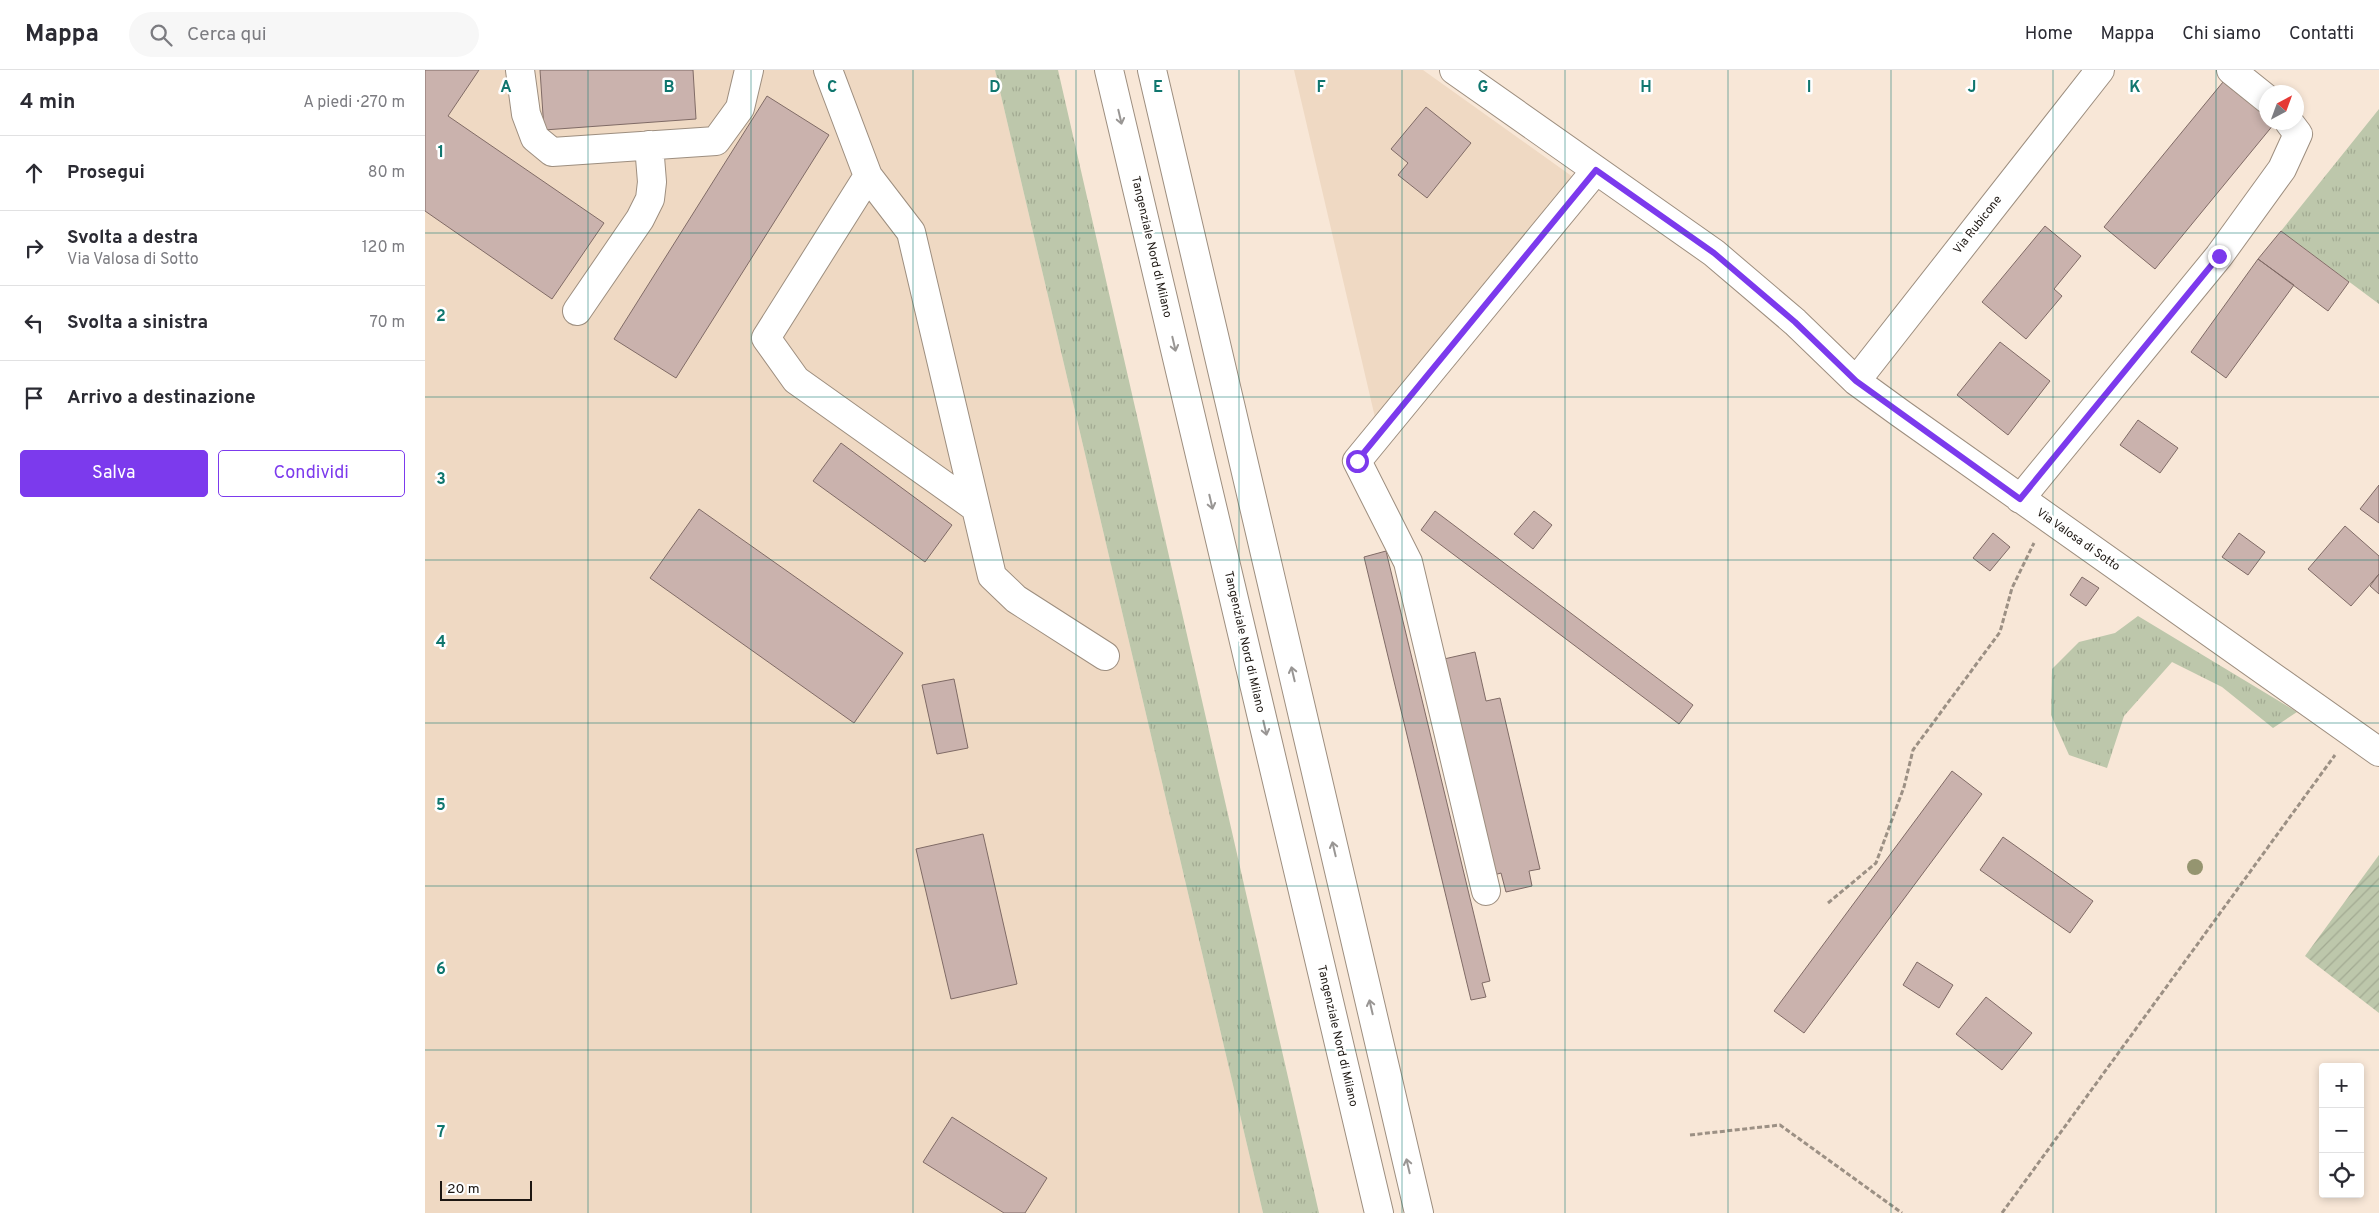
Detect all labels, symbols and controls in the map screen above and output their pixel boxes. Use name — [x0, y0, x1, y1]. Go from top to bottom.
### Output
search box — [129, 12, 479, 57]
text: Mappa — [25, 20, 99, 50]
icon: search — [147, 21, 175, 49]
text: Cerca qui — [187, 23, 267, 47]
text: Home — [2025, 23, 2073, 46]
text: Mappa — [2101, 23, 2154, 46]
text: Chi siamo — [2182, 23, 2261, 46]
text: Contatti — [2289, 23, 2354, 46]
text: A — [500, 78, 512, 98]
text: B — [663, 78, 675, 98]
text: C — [827, 78, 837, 98]
text: D — [989, 78, 1001, 98]
text: E — [1153, 78, 1163, 98]
text: F — [1316, 78, 1326, 98]
text: G — [1478, 78, 1488, 98]
text: H — [1640, 78, 1652, 98]
text: I — [1807, 78, 1811, 98]
text: J — [1968, 78, 1976, 98]
text: K — [2129, 78, 2141, 98]
north arrow — [2259, 85, 2304, 130]
text: 4 min — [20, 89, 76, 116]
text: A piedi · 270 m — [303, 93, 405, 113]
one-way arrow — [1116, 109, 1125, 125]
text: 1 — [438, 143, 444, 163]
icon: ahead — [20, 159, 48, 187]
text: Prosegui — [67, 161, 145, 185]
text: 80 m — [368, 163, 405, 183]
street label: Tangenziale Nord di Milano — [1127, 174, 1175, 320]
street label: Via Rubicone — [1950, 192, 2006, 258]
text: Svolta a destra — [67, 226, 198, 250]
icon: right — [20, 234, 48, 262]
text: 120 m — [362, 238, 405, 258]
route end — [2208, 245, 2231, 268]
text: Via Valosa di Sotto — [67, 250, 199, 270]
text: 2 — [436, 307, 446, 327]
icon: left — [20, 309, 48, 337]
text: Svolta a sinistra — [67, 311, 208, 335]
text: 70 m — [370, 313, 405, 333]
one-way arrow — [1170, 335, 1179, 351]
icon: arrive — [20, 384, 48, 412]
text: Arrivo a destinazione — [67, 386, 256, 410]
button: Salva — [20, 450, 208, 497]
button: Condividi — [218, 450, 405, 497]
route start — [1346, 450, 1369, 473]
text: 3 — [436, 470, 446, 490]
one-way arrow — [1207, 493, 1216, 509]
street label: Via Valosa di Sotto — [2033, 505, 2123, 575]
street label: Tangenziale Nord di Milano — [1220, 569, 1268, 715]
text: 4 — [436, 633, 446, 653]
one-way arrow — [1288, 666, 1297, 682]
one-way arrow — [1261, 720, 1270, 736]
text: 5 — [436, 796, 446, 816]
one-way arrow — [1329, 842, 1338, 858]
text: 6 — [436, 960, 446, 980]
street label: Tangenziale Nord di Milano — [1313, 963, 1361, 1109]
one-way arrow — [1366, 1000, 1375, 1016]
map controls — [2319, 1063, 2364, 1198]
button: + — [2319, 1063, 2364, 1108]
button: − — [2319, 1108, 2364, 1153]
text: 7 — [437, 1123, 445, 1143]
button: locate — [2319, 1153, 2364, 1198]
one-way arrow — [1403, 1158, 1412, 1174]
scale bar — [440, 1178, 533, 1201]
text: 20 m — [447, 1181, 480, 1198]

